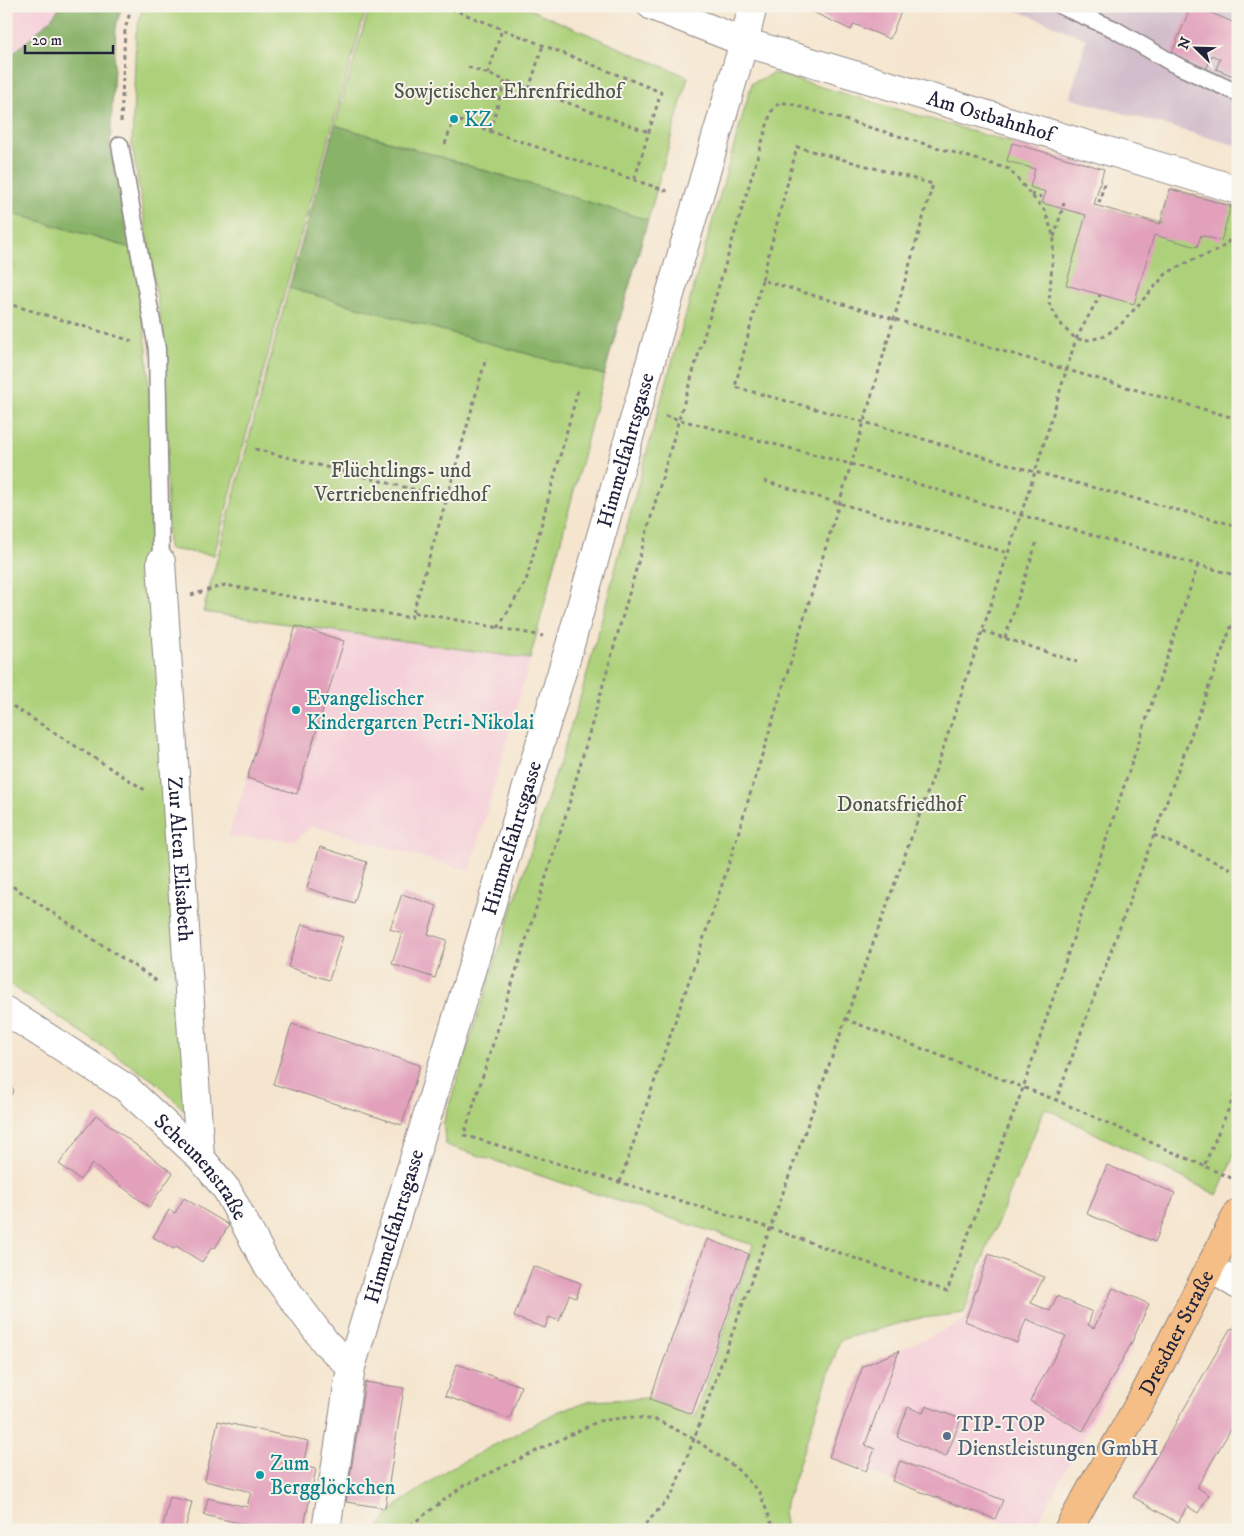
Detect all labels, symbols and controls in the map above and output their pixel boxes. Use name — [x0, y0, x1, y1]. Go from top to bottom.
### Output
scale bar — [25, 22, 112, 54]
north arrow — [1172, 22, 1222, 72]
text: 20 m — [32, 31, 62, 50]
text: N — [1174, 34, 1196, 52]
park label: Sowjetischer Ehrenfriedhof — [394, 79, 626, 105]
street label: Am Ostbahnhof — [924, 86, 1060, 149]
place label: KZ — [464, 107, 492, 133]
marker: KZ — [448, 113, 460, 125]
street label: Himmelfahrtsgasse — [592, 370, 661, 531]
park label: Flüchtlings- und Vertriebenenfriedhof — [313, 458, 491, 508]
place label: Evangelischer Kindergarten Petri-Nikolai — [306, 686, 534, 736]
marker: Evangelischer Kindergarten Petri-Nikolai — [290, 704, 302, 716]
street label: Himmelfahrtsgasse — [477, 758, 548, 918]
street label: Zur Alten Elisabeth — [161, 776, 198, 943]
park label: Donatsfriedhof — [837, 792, 966, 818]
street label: Scheunenstraße — [148, 1109, 253, 1225]
street label: Himmelfahrtsgasse — [359, 1146, 430, 1307]
street label: Dresdner Straße — [1134, 1266, 1220, 1400]
place label: TIP-TOP Dienstleistungen GmbH — [957, 1412, 1159, 1462]
marker: TIP-TOP Dienstleistungen GmbH — [941, 1430, 953, 1442]
place label: Zum Bergglöckchen — [270, 1451, 396, 1501]
marker: Zum Bergglöckchen — [254, 1469, 266, 1481]

